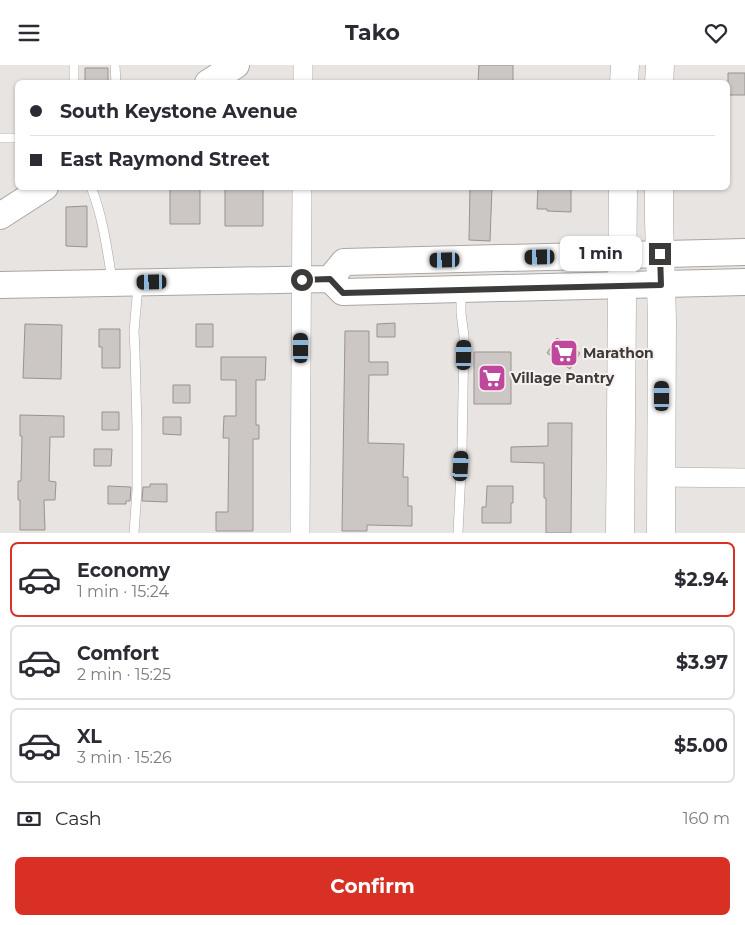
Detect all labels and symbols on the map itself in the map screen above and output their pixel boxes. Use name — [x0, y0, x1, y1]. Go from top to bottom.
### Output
callout: 1 min — [560, 237, 642, 271]
route end — [649, 243, 671, 265]
car — [524, 249, 555, 265]
car — [429, 252, 460, 268]
route start — [291, 269, 313, 291]
car — [136, 274, 167, 290]
car — [293, 333, 308, 363]
supermarket icon: Marathon — [549, 338, 579, 368]
car — [456, 340, 471, 370]
place label: Marathon — [583, 344, 654, 362]
supermarket icon: Village Pantry — [477, 363, 507, 393]
place label: Village Pantry — [510, 369, 615, 387]
car — [654, 381, 669, 411]
car — [452, 451, 469, 481]

